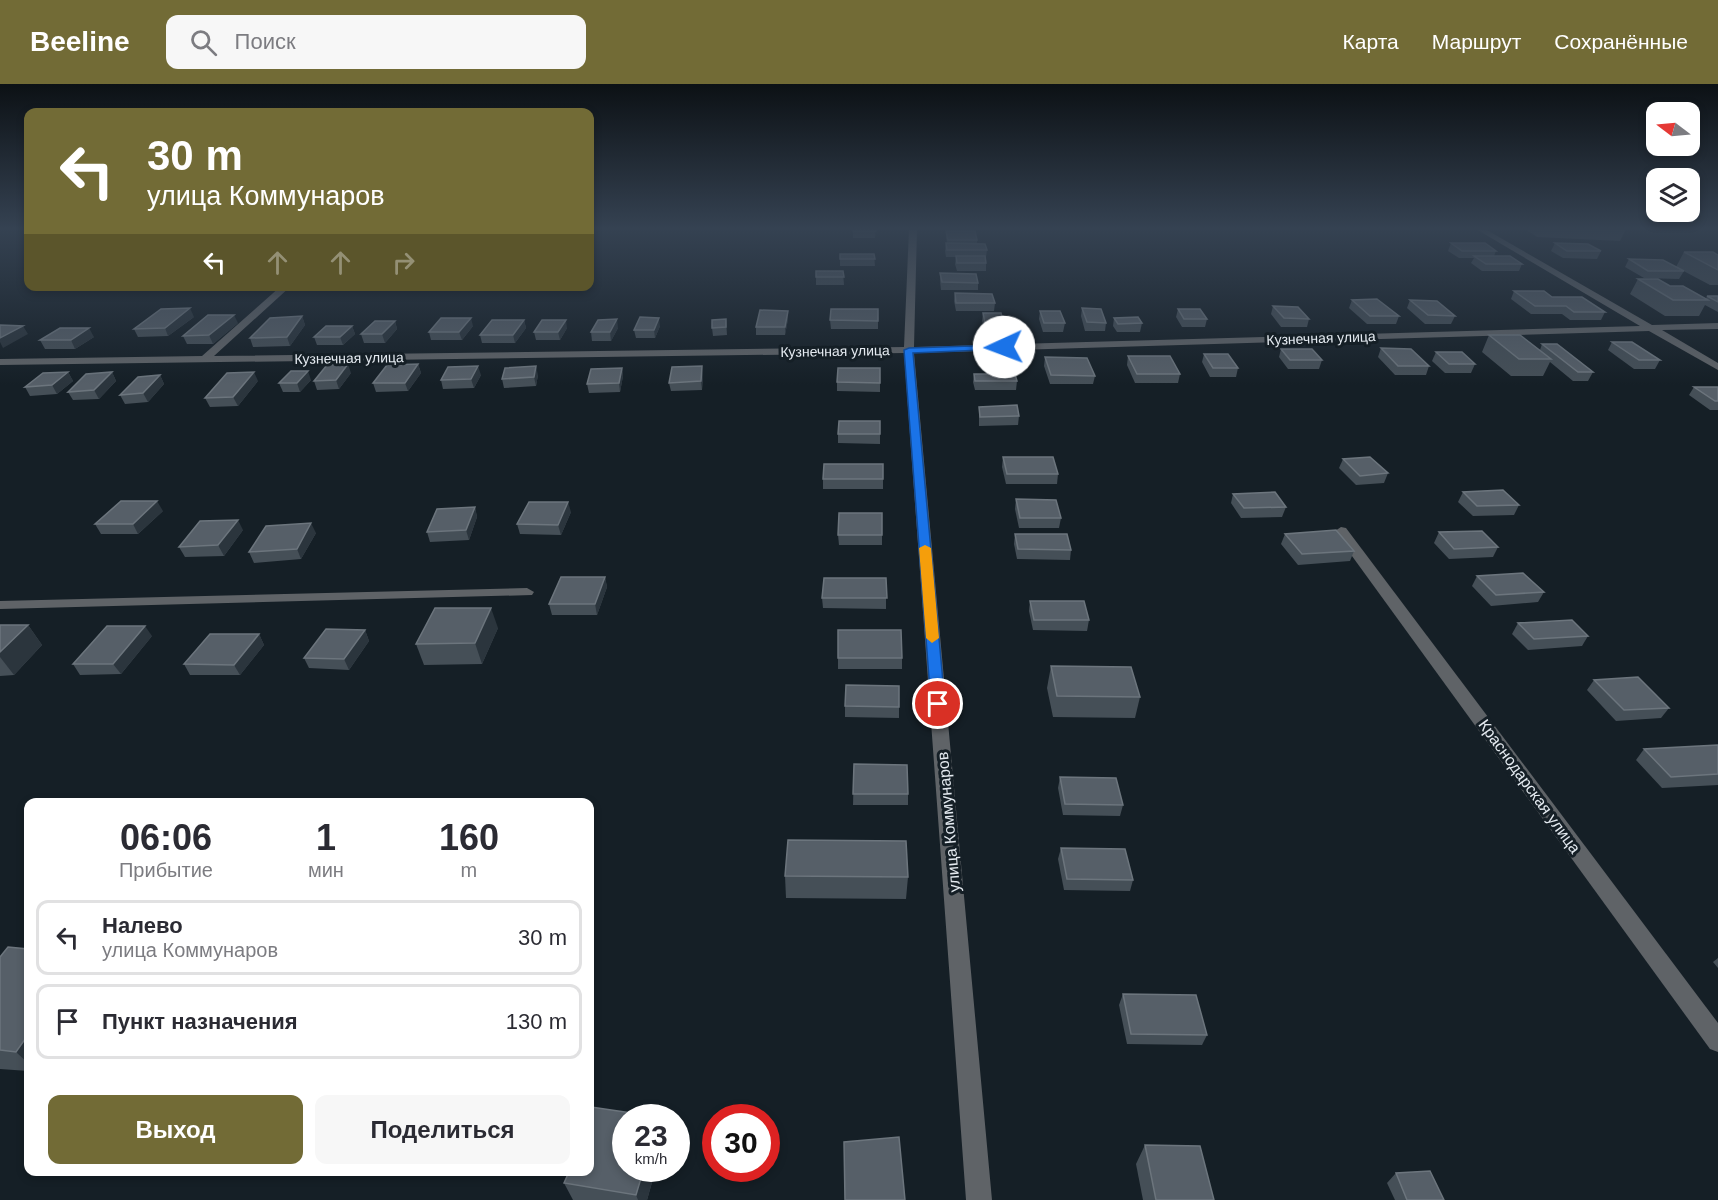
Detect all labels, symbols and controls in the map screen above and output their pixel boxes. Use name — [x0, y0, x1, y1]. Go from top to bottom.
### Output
search box — [166, 15, 586, 69]
text: Beeline — [30, 26, 130, 57]
icon: search — [187, 26, 220, 59]
text: Поиск — [235, 29, 296, 54]
text: Карта — [1343, 30, 1399, 53]
text: Маршрут — [1432, 30, 1521, 53]
text: Сохранённые — [1554, 30, 1688, 53]
north arrow — [1646, 102, 1700, 156]
map controls — [1646, 102, 1700, 222]
icon: left — [48, 132, 126, 210]
text: 30 m — [147, 132, 243, 179]
button: layers — [1646, 168, 1700, 222]
text: улица Коммунаров — [147, 181, 385, 211]
icon: left — [198, 246, 231, 279]
icon: ahead — [261, 246, 294, 279]
icon: ahead — [324, 246, 357, 279]
icon: right — [387, 246, 420, 279]
position arrow — [972, 315, 1036, 379]
street label: Кузнечная улица — [1266, 328, 1376, 348]
street label: Кузнечная улица — [780, 342, 890, 360]
street label: Кузнечная улица — [294, 349, 404, 367]
pin — [912, 678, 963, 729]
icon: arrive — [921, 687, 954, 720]
street label: Краснодарская улица — [1475, 716, 1584, 856]
street label: улица Коммунаров — [934, 751, 963, 893]
text: 06:06 — [120, 817, 212, 858]
text: 1 — [316, 817, 336, 858]
text: 160 — [439, 817, 499, 858]
text: Прибытие — [119, 859, 213, 881]
text: мин — [308, 859, 344, 881]
text: m — [461, 859, 477, 881]
text: Налево — [102, 913, 183, 938]
icon: left — [51, 921, 84, 954]
text: 30 m — [518, 925, 567, 950]
text: улица Коммунаров — [102, 939, 278, 961]
icon: arrive — [51, 1005, 84, 1038]
text: Пункт назначения — [102, 1009, 298, 1034]
text: 130 m — [506, 1009, 567, 1034]
button: Выход — [48, 1095, 303, 1164]
button: Поделиться — [315, 1095, 570, 1164]
speed limit sign: 30 — [702, 1104, 780, 1182]
text: 23 — [634, 1119, 668, 1152]
text: km/h — [635, 1150, 667, 1167]

